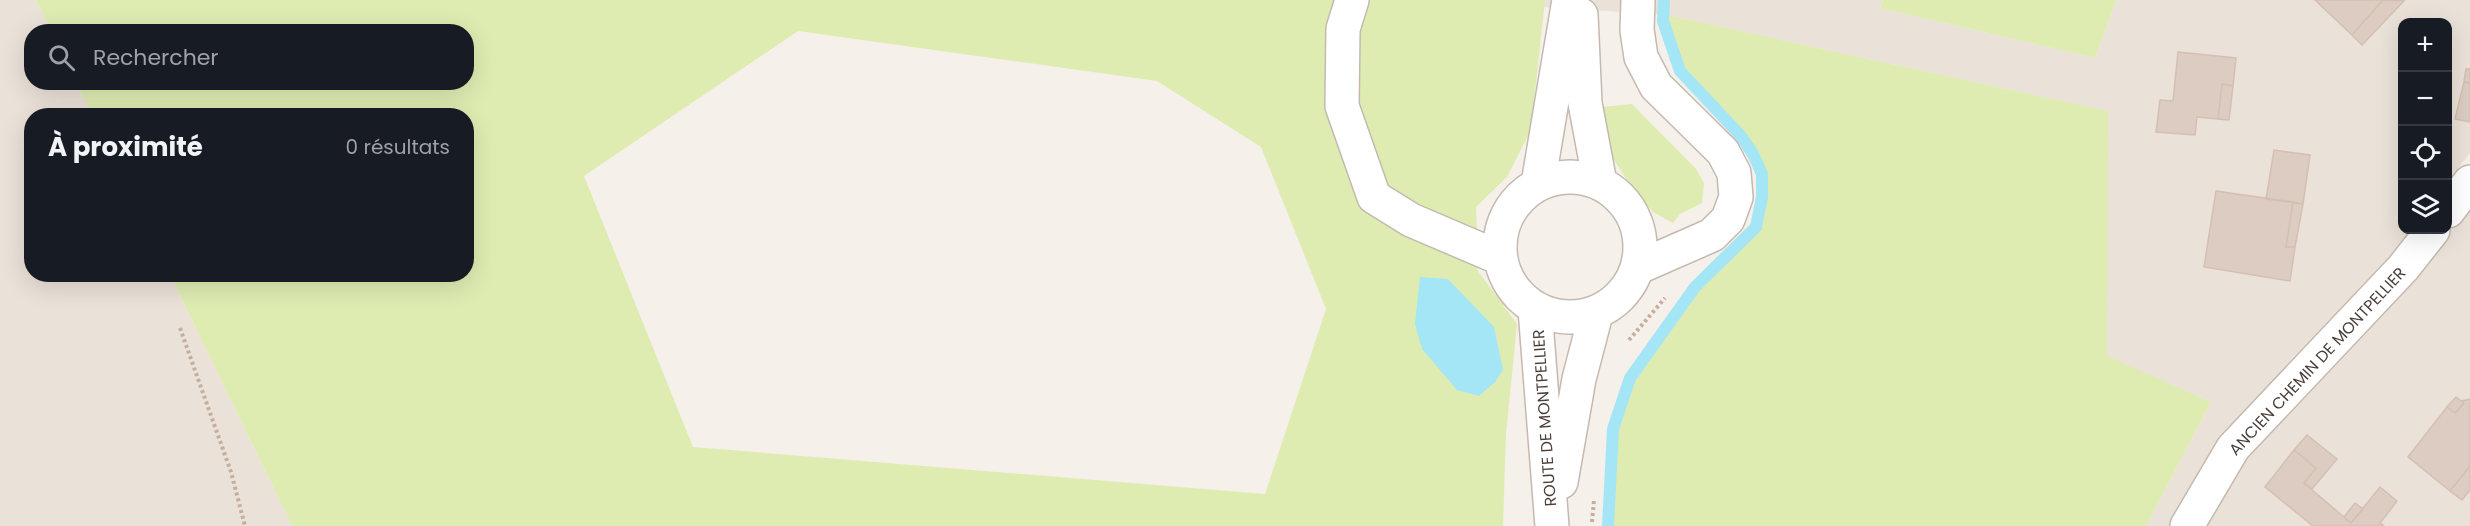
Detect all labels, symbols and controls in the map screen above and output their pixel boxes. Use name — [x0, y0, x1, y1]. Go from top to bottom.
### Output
map controls — [2398, 18, 2452, 234]
button: + — [2398, 18, 2452, 72]
search box — [24, 24, 474, 90]
icon: search — [45, 41, 78, 74]
text: Rechercher — [93, 42, 219, 73]
button: − — [2398, 72, 2452, 126]
button: locate — [2398, 126, 2452, 180]
text: À proximité — [48, 129, 203, 165]
text: 0 résultats — [346, 133, 450, 161]
button: layers — [2398, 180, 2452, 234]
street label: ANCIEN CHEMIN DE MONTPELLIER — [2224, 262, 2411, 461]
street label: ROUTE DE MONTPELLIER — [1527, 329, 1562, 507]

